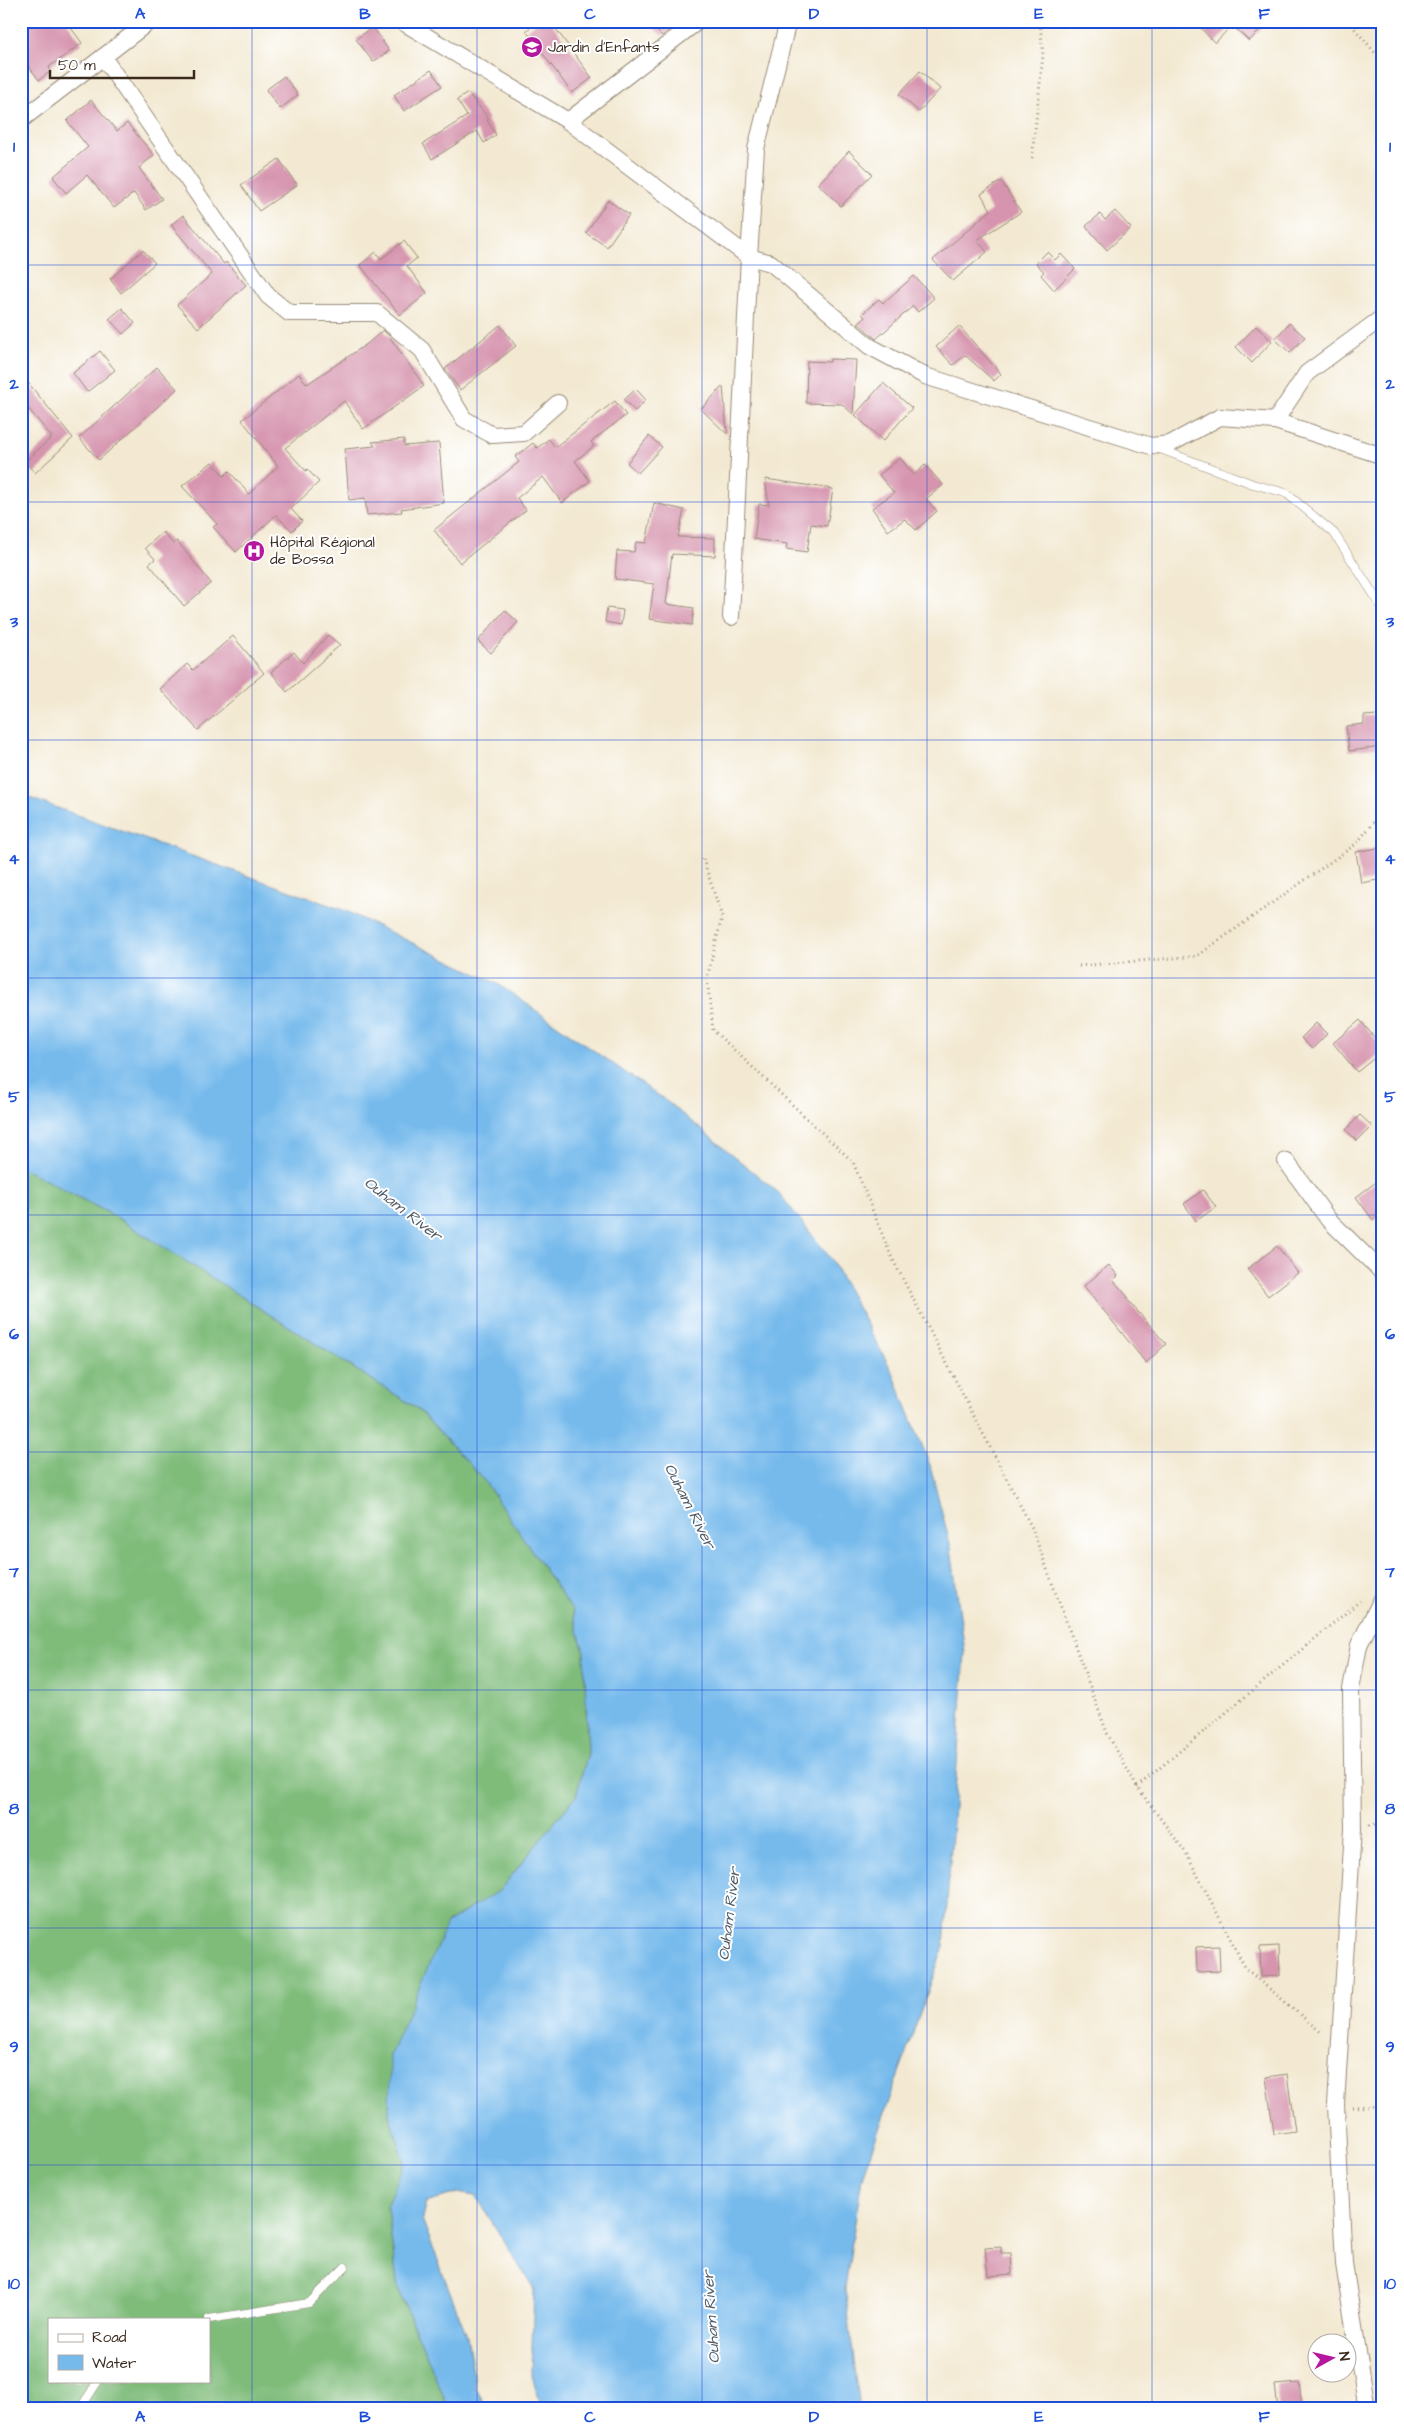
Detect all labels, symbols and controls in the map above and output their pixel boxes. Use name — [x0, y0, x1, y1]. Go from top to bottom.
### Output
text: A — [135, 3, 146, 25]
text: B — [359, 3, 371, 25]
text: C — [584, 3, 596, 25]
text: D — [809, 3, 820, 25]
text: E — [1034, 3, 1044, 25]
text: F — [1258, 3, 1270, 25]
school or university icon: Jardin d'Enfants — [520, 35, 544, 59]
place label: Jardin d'Enfants — [548, 37, 660, 58]
scale bar — [50, 48, 194, 80]
text: 50 m — [58, 55, 96, 76]
text: 1 — [13, 136, 16, 158]
text: 1 — [1389, 136, 1392, 158]
text: 2 — [8, 373, 19, 395]
text: 2 — [1384, 373, 1395, 395]
place label: Hôpital Régional de Bossa — [270, 532, 375, 570]
hospital icon: Hôpital Régional de Bossa — [242, 539, 266, 563]
text: 3 — [9, 611, 19, 633]
text: 3 — [1385, 611, 1395, 633]
text: 4 — [9, 848, 20, 870]
text: 4 — [1385, 848, 1396, 870]
text: 5 — [8, 1086, 20, 1108]
text: 5 — [1384, 1086, 1396, 1108]
water label: Ouham River — [359, 1172, 448, 1248]
text: 6 — [9, 1323, 19, 1345]
text: 6 — [1385, 1323, 1395, 1345]
water label: Ouham River — [659, 1459, 722, 1555]
text: 7 — [8, 1561, 19, 1583]
text: 7 — [1384, 1561, 1395, 1583]
text: 8 — [9, 1798, 20, 1820]
text: 8 — [1385, 1798, 1396, 1820]
water label: Ouham River — [712, 1864, 746, 1962]
text: 9 — [9, 2036, 19, 2058]
text: 9 — [1385, 2036, 1395, 2058]
water label: Ouham River — [697, 2267, 725, 2364]
text: 10 — [8, 2273, 20, 2295]
text: 10 — [1384, 2273, 1396, 2295]
legend — [48, 2318, 210, 2382]
text: Road — [92, 2327, 127, 2348]
north arrow — [1306, 2332, 1356, 2382]
text: N — [1333, 2351, 1354, 2362]
text: Water — [92, 2353, 136, 2374]
text: A — [135, 2406, 146, 2428]
text: B — [359, 2406, 371, 2428]
text: C — [584, 2406, 596, 2428]
text: D — [809, 2406, 820, 2428]
text: E — [1034, 2406, 1044, 2428]
text: F — [1258, 2406, 1270, 2428]

